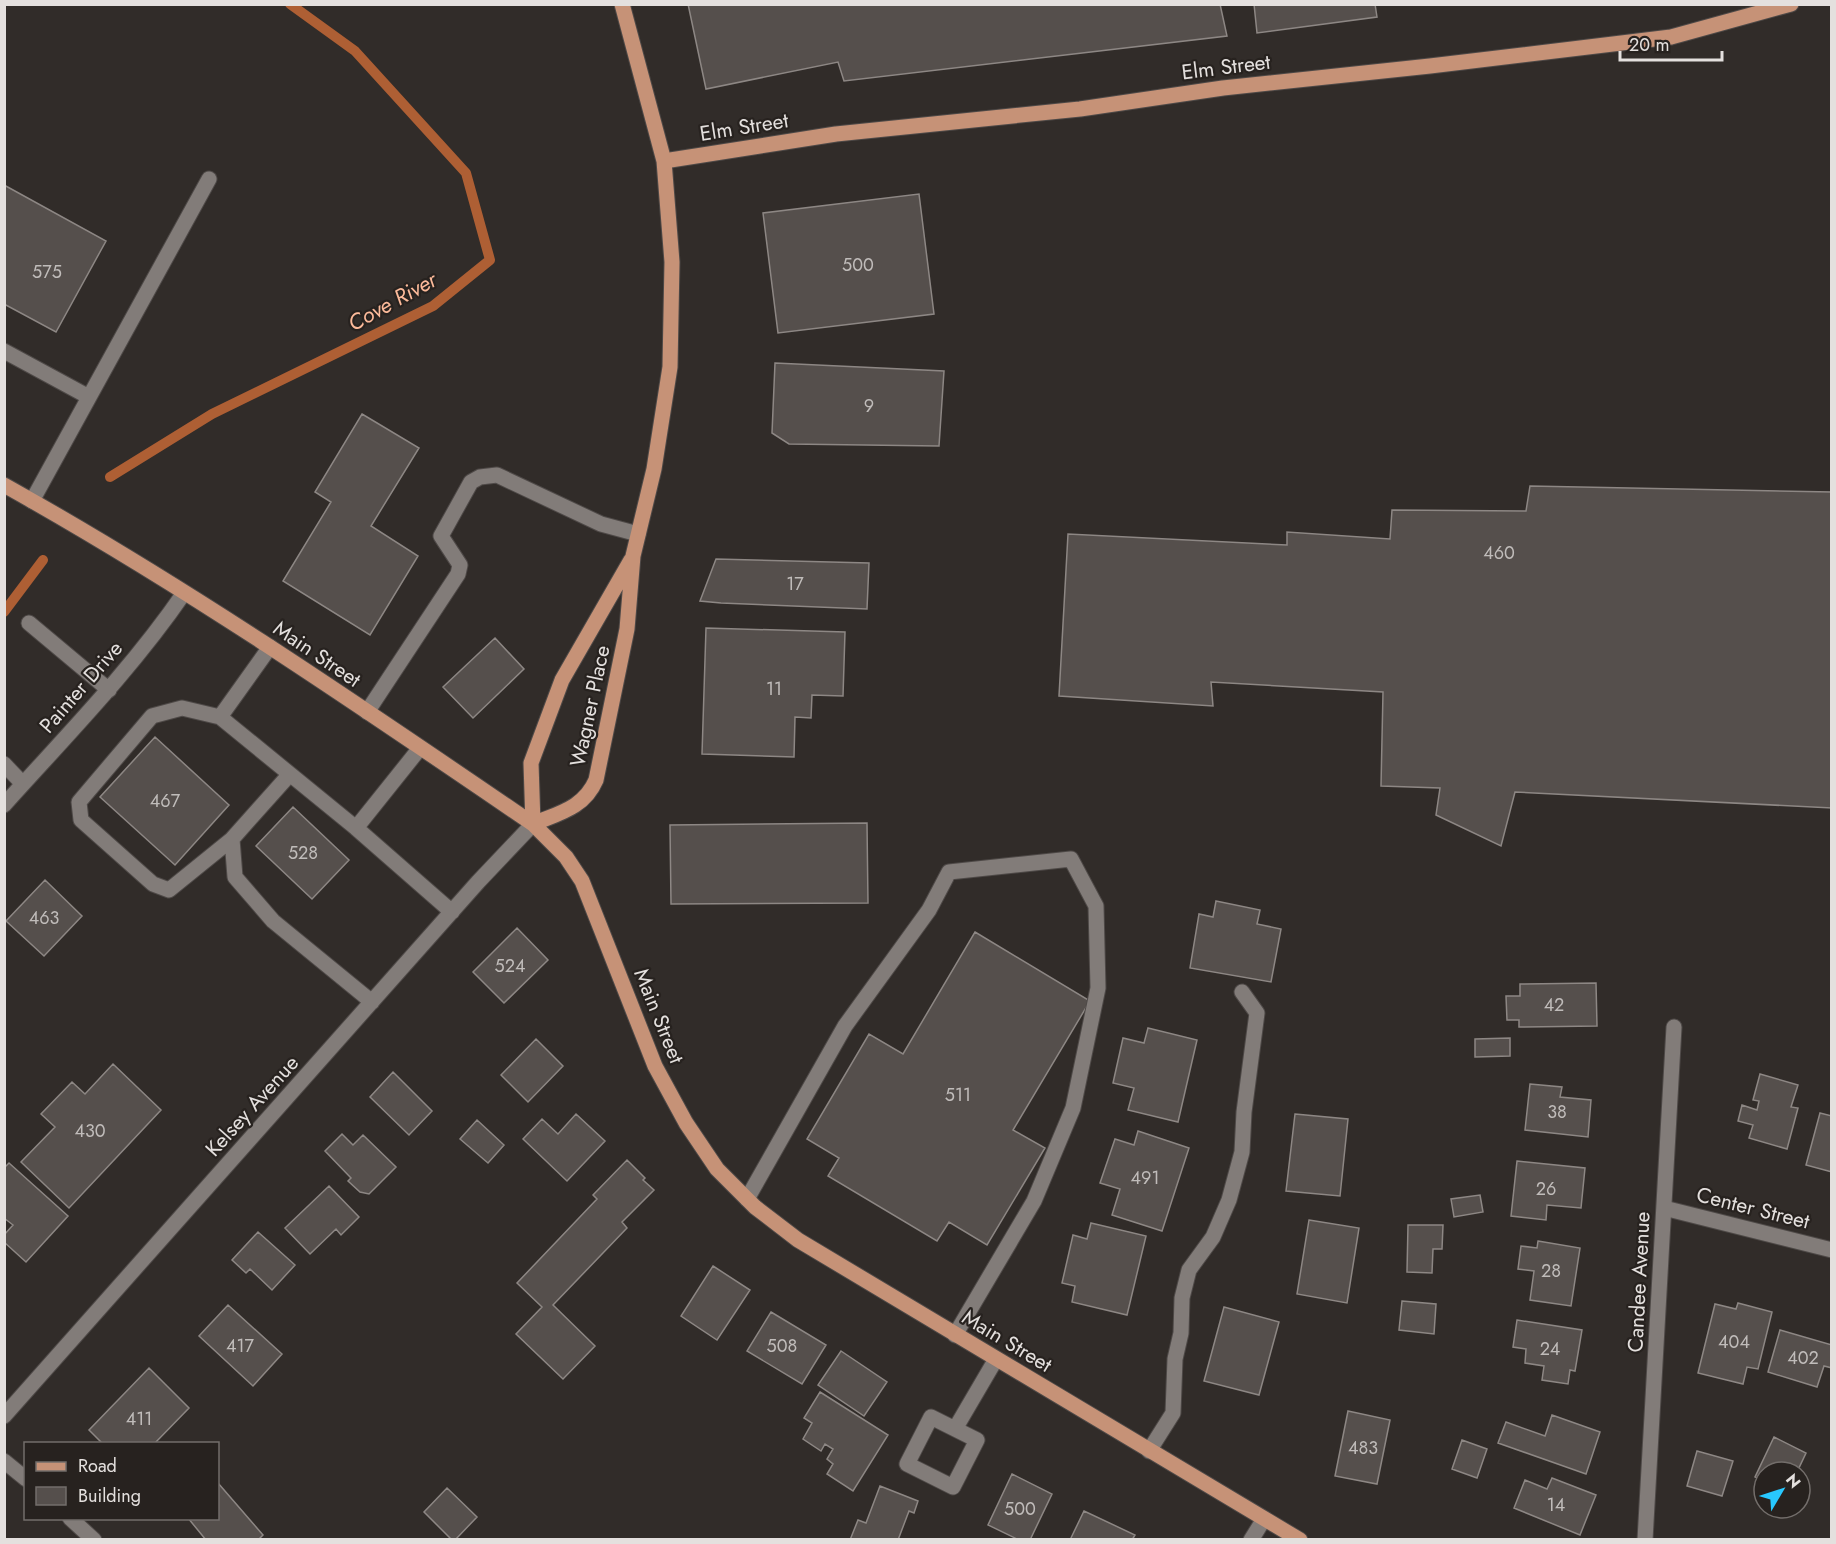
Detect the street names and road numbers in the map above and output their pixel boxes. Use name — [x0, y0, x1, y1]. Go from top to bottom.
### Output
street label: Elm Street — [1180, 47, 1272, 87]
street label: Elm Street — [698, 105, 790, 149]
street label: Main Street — [267, 614, 367, 694]
street label: Painter Drive — [32, 634, 130, 740]
street label: Wagner Place — [562, 642, 618, 769]
street label: Main Street — [626, 964, 692, 1068]
street label: Kelsey Avenue — [198, 1049, 306, 1163]
street label: Center Street — [1693, 1179, 1813, 1237]
street label: Candee Avenue — [1620, 1211, 1658, 1353]
street label: Main Street — [956, 1302, 1058, 1380]

